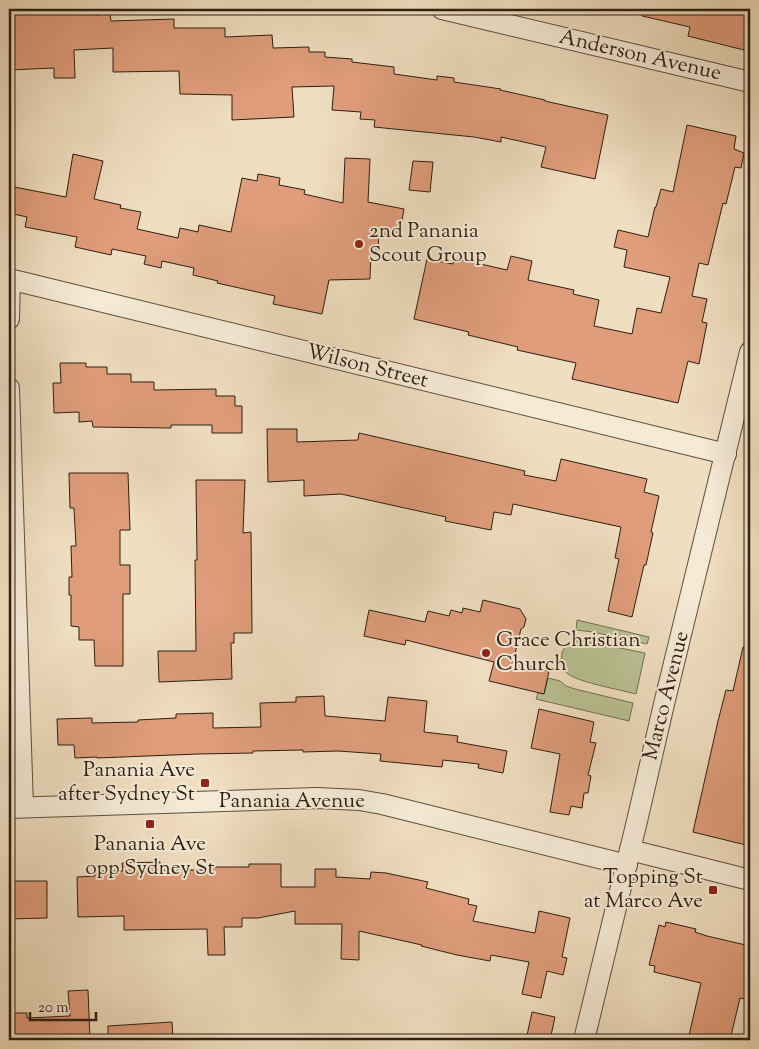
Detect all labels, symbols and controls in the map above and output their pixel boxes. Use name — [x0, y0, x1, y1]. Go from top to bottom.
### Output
street label: Anderson Avenue — [556, 23, 724, 89]
place label: 2nd Panania Scout Group — [369, 217, 487, 271]
marker: 2nd Panania Scout Group — [353, 238, 365, 250]
street label: Wilson Street — [303, 337, 431, 397]
place label: Grace Christian Church — [496, 626, 641, 680]
street label: Marco Avenue — [636, 628, 698, 764]
marker: Grace Christian Church — [480, 647, 492, 659]
place label: Panania Ave after Sydney St — [58, 756, 195, 810]
marker: Panania Ave after Sydney St — [199, 777, 211, 789]
street label: Panania Avenue — [219, 787, 365, 817]
marker: Panania Ave opp Sydney St — [144, 818, 156, 830]
place label: Panania Ave opp Sydney St — [85, 830, 215, 884]
place label: Topping St at Marco Ave — [584, 863, 703, 917]
marker: Topping St at Marco Ave — [707, 884, 719, 896]
scale bar — [30, 989, 96, 1021]
text: 20 m — [38, 998, 69, 1019]

